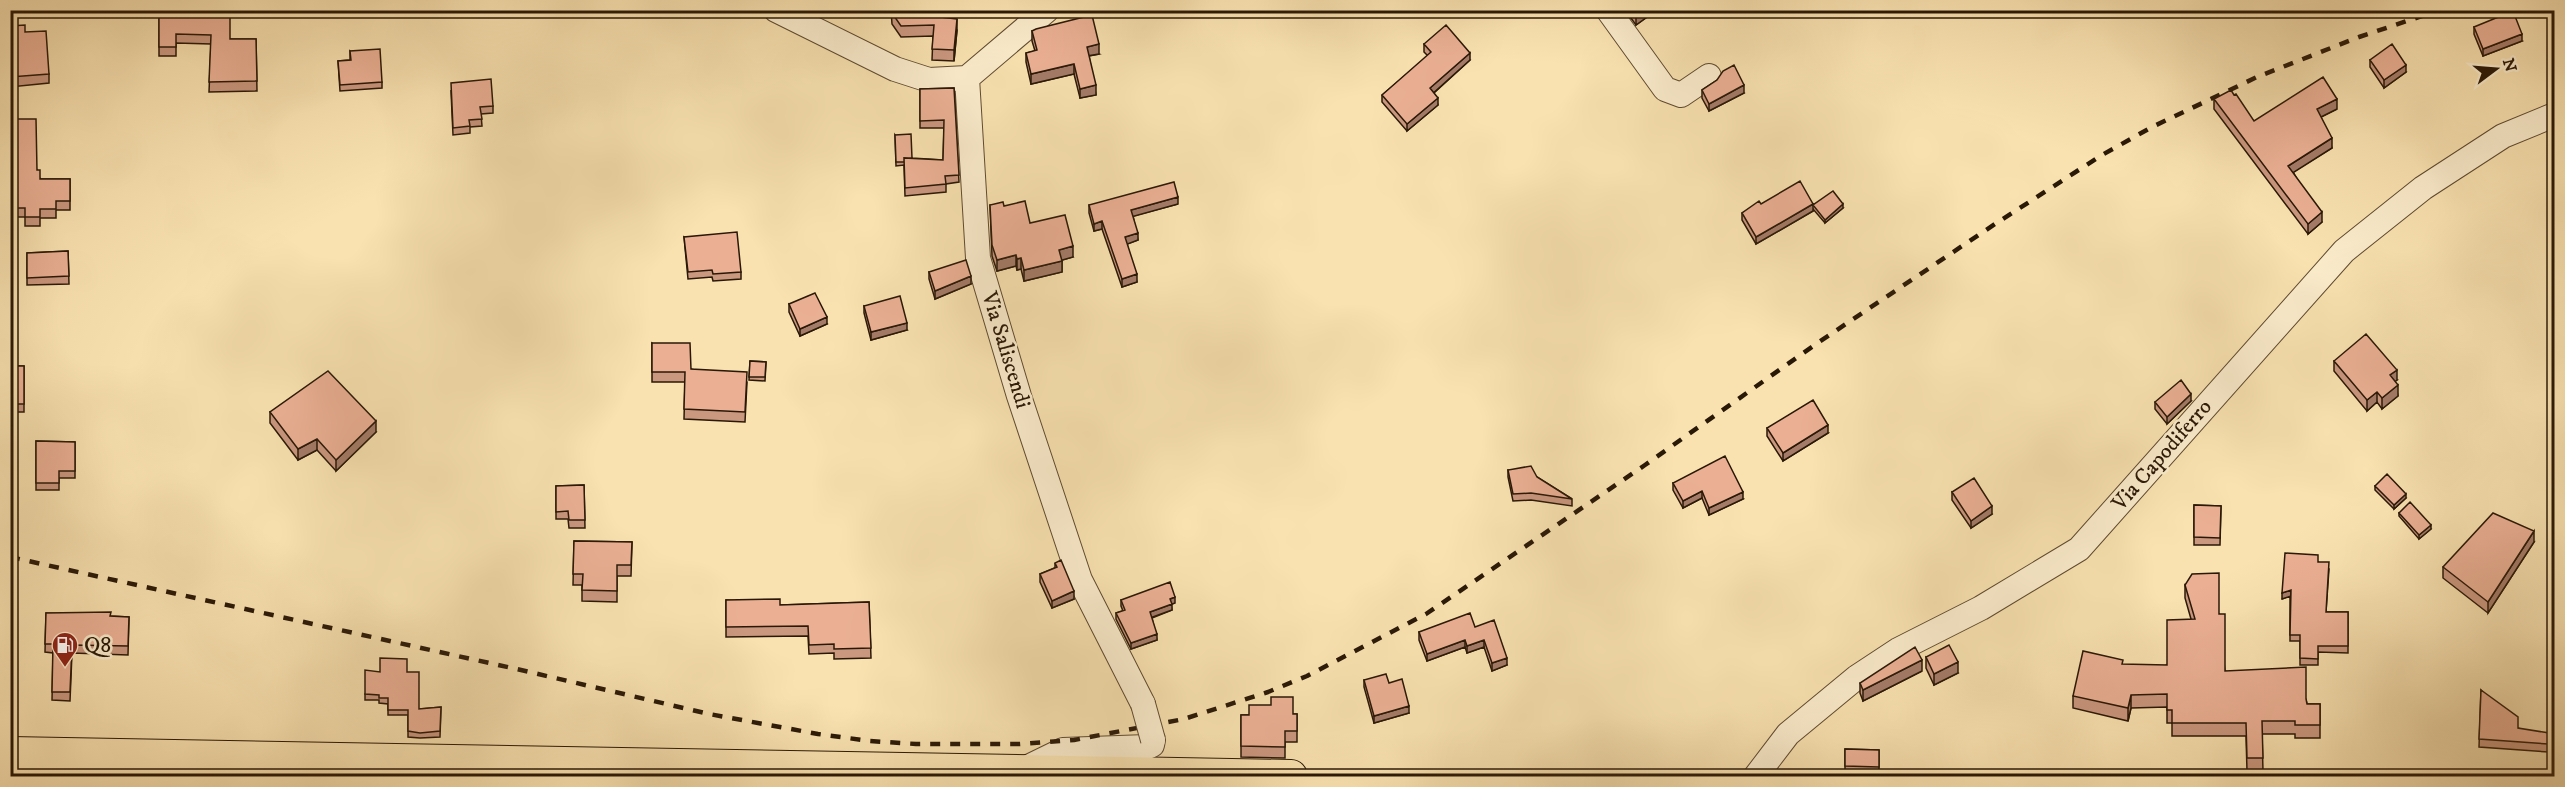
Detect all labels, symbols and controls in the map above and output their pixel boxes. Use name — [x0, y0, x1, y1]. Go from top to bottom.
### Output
north arrow — [2466, 39, 2526, 99]
text: N — [2498, 56, 2521, 74]
street label: Via Saliscendi — [975, 287, 1037, 412]
street label: Via Capodiferro — [2106, 394, 2218, 517]
fuel station icon: Q8 — [50, 630, 80, 668]
place label: Q8 — [84, 632, 111, 659]

